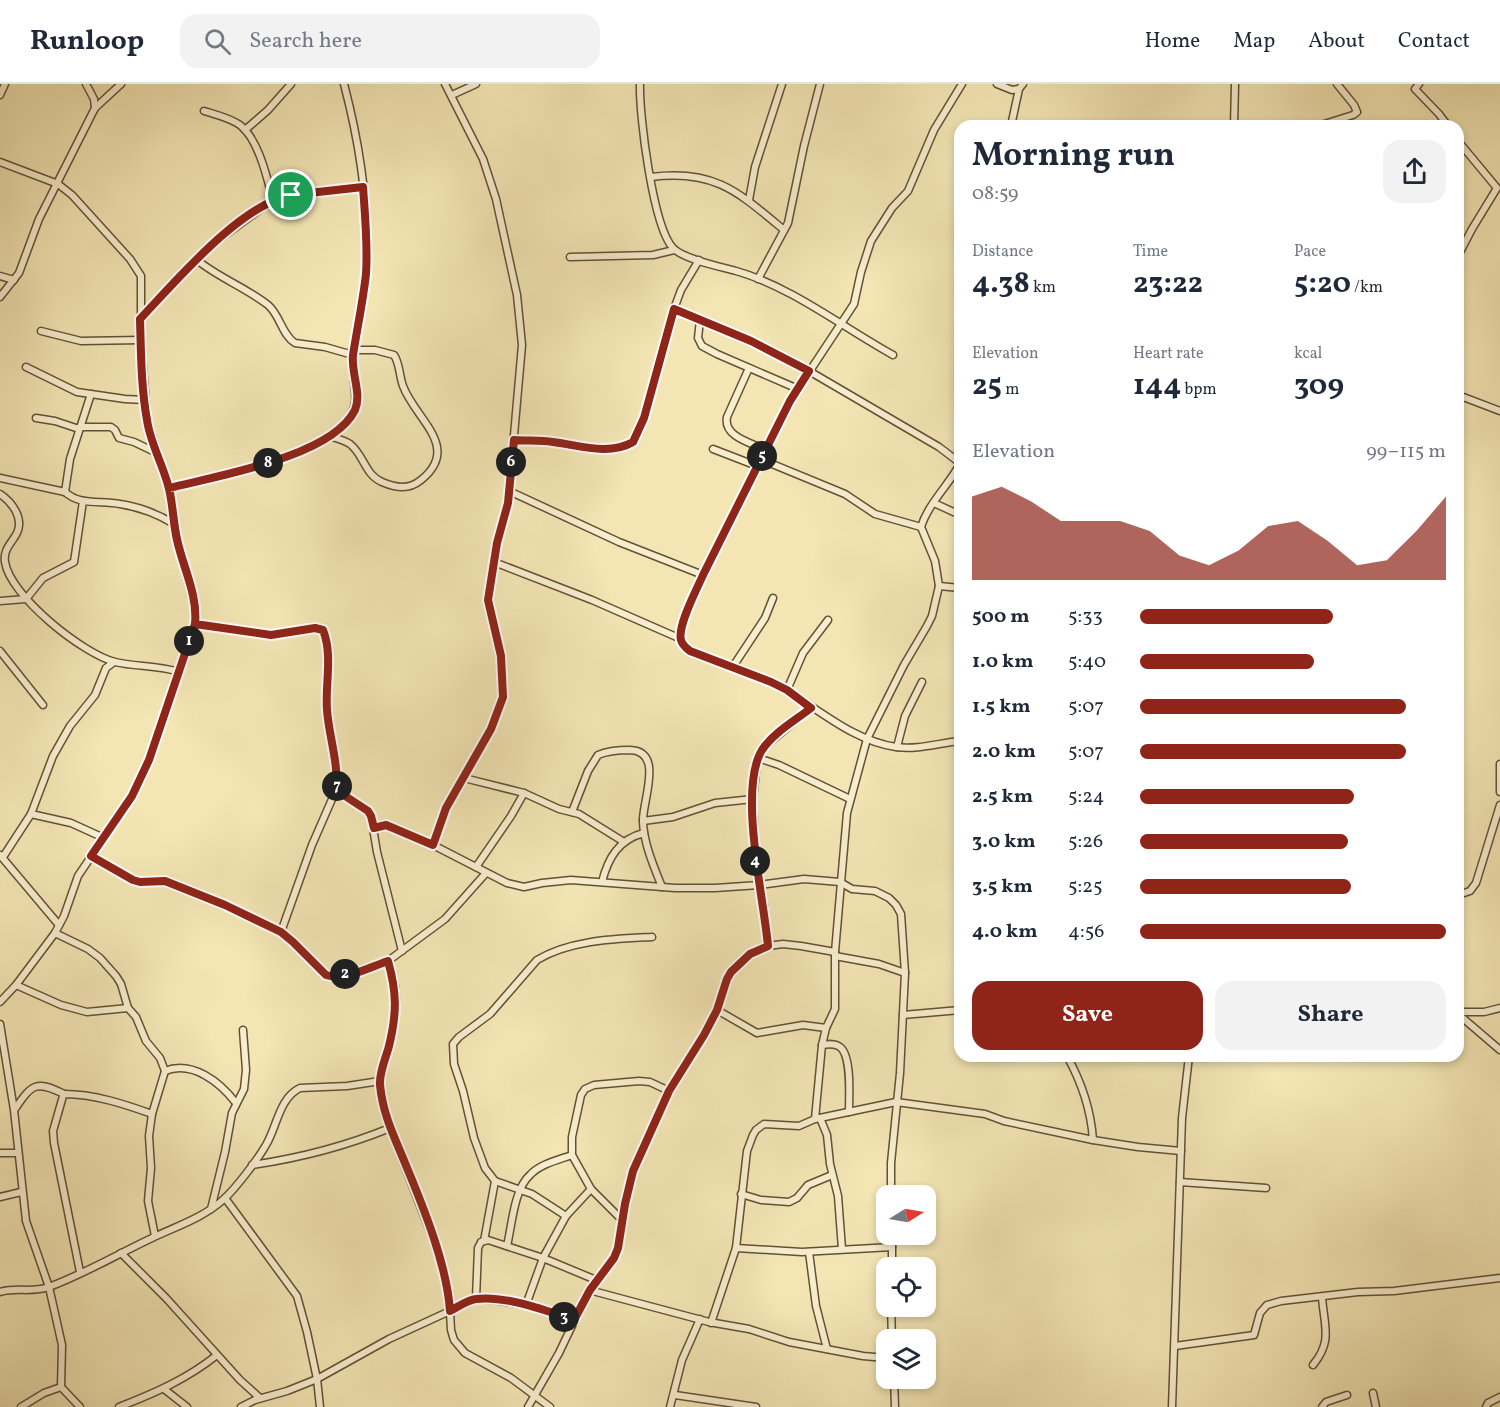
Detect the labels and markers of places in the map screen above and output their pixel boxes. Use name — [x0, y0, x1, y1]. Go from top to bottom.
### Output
pin — [265, 169, 316, 220]
pin: 5 — [747, 441, 777, 471]
pin: 6 — [496, 447, 526, 477]
pin: 8 — [253, 448, 283, 478]
pin: 1 — [174, 626, 204, 656]
pin: 7 — [322, 771, 352, 801]
pin: 4 — [740, 846, 770, 876]
pin: 2 — [330, 959, 360, 989]
pin: 3 — [549, 1302, 579, 1332]

